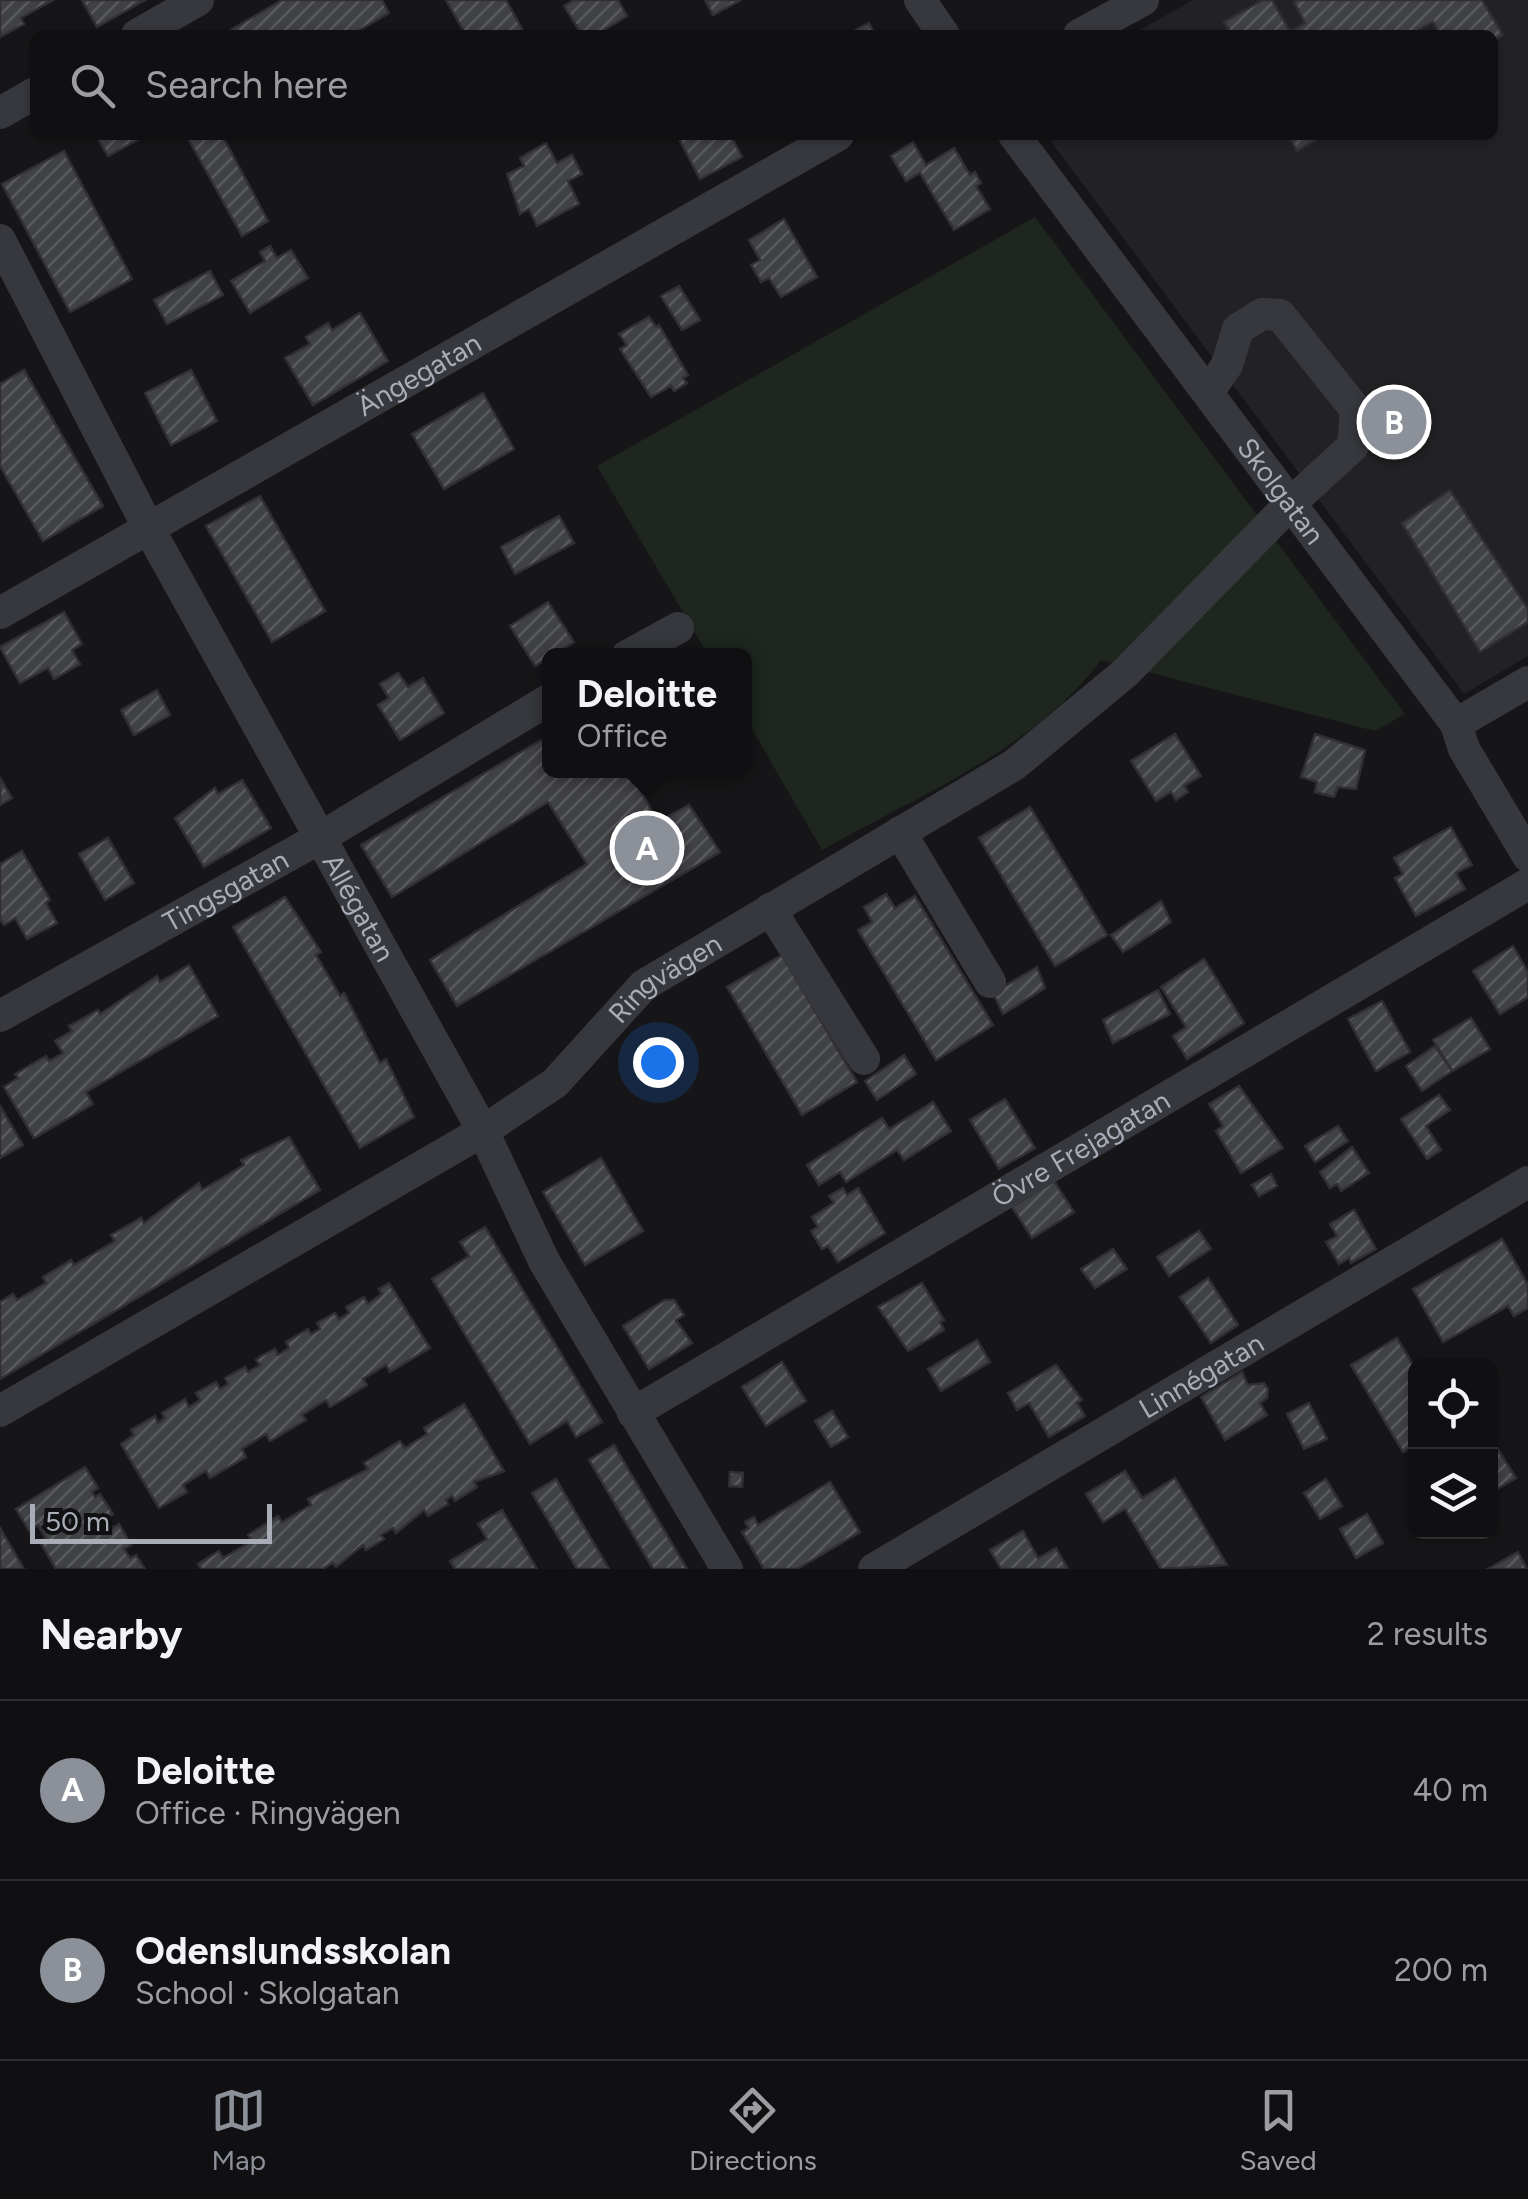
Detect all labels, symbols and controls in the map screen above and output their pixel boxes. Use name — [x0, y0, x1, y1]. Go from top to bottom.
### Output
search box — [30, 30, 1498, 140]
icon: search — [65, 58, 120, 113]
text: Search here — [145, 62, 348, 108]
street label: Ängegatan — [351, 325, 487, 423]
pin: B — [1362, 384, 1426, 460]
street label: Skolgatan — [1230, 431, 1332, 551]
popup — [542, 648, 752, 778]
text: Deloitte — [577, 671, 717, 717]
text: Office — [577, 717, 668, 755]
pin: A — [614, 810, 680, 886]
street label: Tingsgatan — [157, 842, 294, 939]
street label: Allégatan — [316, 848, 402, 967]
street label: Ringvägen — [601, 926, 727, 1030]
your location — [633, 1037, 684, 1088]
street label: Övre Frejagatan — [986, 1083, 1176, 1214]
street label: Linnégatan — [1133, 1326, 1269, 1425]
map controls — [1408, 1359, 1498, 1539]
button: locate — [1408, 1359, 1498, 1449]
button: layers — [1408, 1449, 1498, 1539]
scale bar — [30, 1499, 272, 1544]
text: 50 m — [45, 1504, 110, 1538]
text: Nearby — [40, 1609, 182, 1660]
text: 2 results — [1367, 1615, 1488, 1653]
text: Deloitte — [135, 1748, 275, 1794]
text: A — [61, 1771, 84, 1809]
text: 40 m — [1412, 1771, 1488, 1809]
text: Office · Ringvägen — [135, 1794, 401, 1832]
text: Odenslundsskolan — [135, 1928, 451, 1974]
text: B — [63, 1951, 82, 1989]
text: 200 m — [1394, 1951, 1488, 1989]
text: School · Skolgatan — [135, 1974, 400, 2012]
tab: Map — [211, 2083, 266, 2177]
tab: Directions — [689, 2083, 817, 2177]
tab: Saved — [1239, 2083, 1317, 2177]

